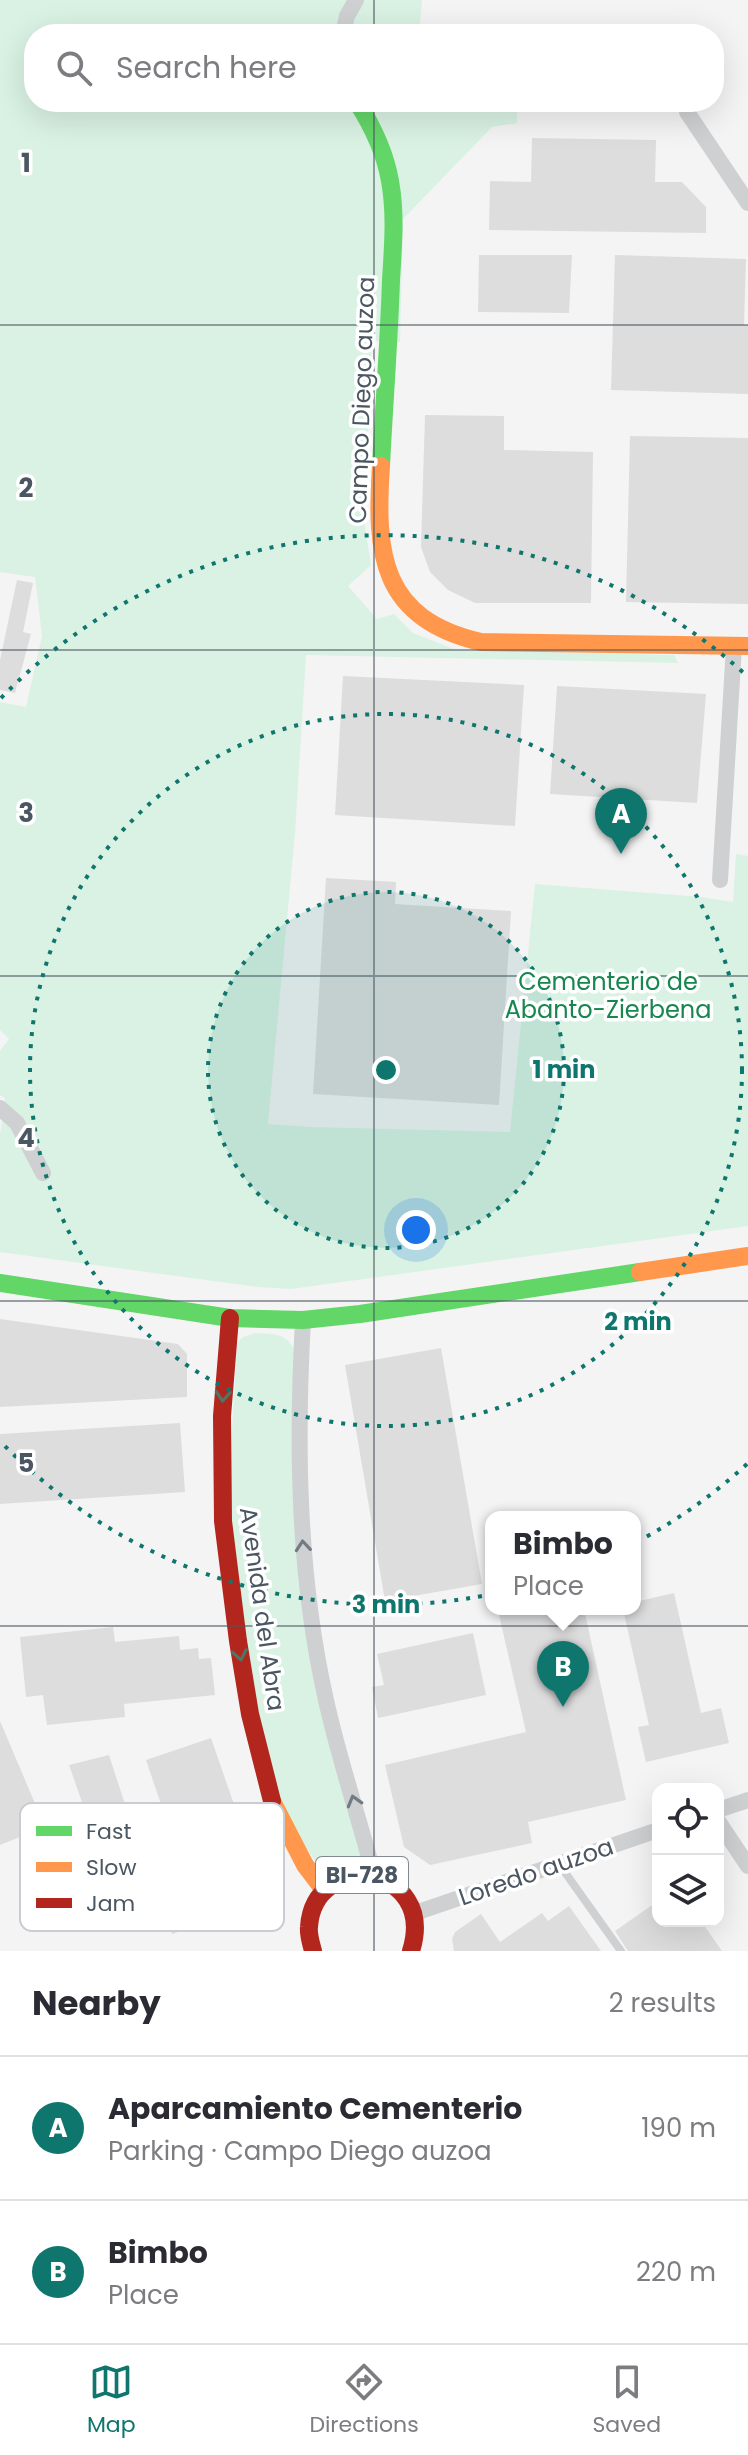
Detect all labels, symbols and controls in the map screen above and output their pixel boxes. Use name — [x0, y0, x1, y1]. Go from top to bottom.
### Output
search box — [24, 24, 724, 112]
icon: search — [52, 46, 96, 90]
text: Search here — [116, 46, 297, 89]
text: 1 — [21, 145, 31, 181]
street label: Campo Diego auzoa — [341, 276, 382, 524]
text: 2 — [19, 470, 34, 506]
pin: A — [595, 788, 647, 854]
text: 3 — [18, 795, 34, 831]
park label: Cementerio de Abanto-Zierbena — [505, 965, 711, 1026]
text: 1 min — [533, 1053, 595, 1086]
centre of rings — [372, 1056, 400, 1084]
text: 4 — [17, 1120, 35, 1156]
your location — [396, 1210, 436, 1250]
text: 2 min — [604, 1305, 672, 1338]
one-way arrow — [215, 1390, 232, 1403]
text: 5 — [18, 1445, 34, 1481]
street label: Avenida del Abra — [232, 1505, 293, 1713]
popup — [485, 1511, 641, 1615]
text: Bimbo — [513, 1522, 613, 1565]
one-way arrow — [295, 1539, 312, 1552]
text: Place — [513, 1568, 584, 1604]
text: 3 min — [352, 1588, 420, 1621]
pin: B — [537, 1641, 589, 1707]
one-way arrow — [231, 1648, 248, 1661]
map controls — [652, 1783, 724, 1927]
button: locate — [652, 1783, 724, 1855]
one-way arrow — [347, 1794, 363, 1808]
legend — [20, 1803, 284, 1931]
text: Fast — [86, 1816, 131, 1847]
street label: Loredo auzoa — [454, 1830, 618, 1913]
text: Slow — [86, 1852, 136, 1883]
button: layers — [652, 1855, 724, 1927]
road number: BI-728 — [316, 1857, 408, 1893]
text: Jam — [86, 1888, 135, 1919]
text: Nearby — [32, 1979, 161, 2027]
text: 2 results — [609, 1985, 716, 2021]
text: Aparcamiento Cementerio — [108, 2087, 522, 2130]
text: A — [48, 2110, 68, 2146]
text: 190 m — [641, 2110, 716, 2146]
text: Parking · Campo Diego auzoa — [108, 2133, 492, 2169]
text: Bimbo — [108, 2231, 208, 2274]
text: B — [49, 2254, 67, 2290]
text: 220 m — [636, 2254, 716, 2290]
text: Place — [108, 2277, 179, 2313]
tab: Map — [87, 2360, 136, 2441]
tab: Directions — [309, 2360, 419, 2441]
tab: Saved — [592, 2360, 661, 2441]

